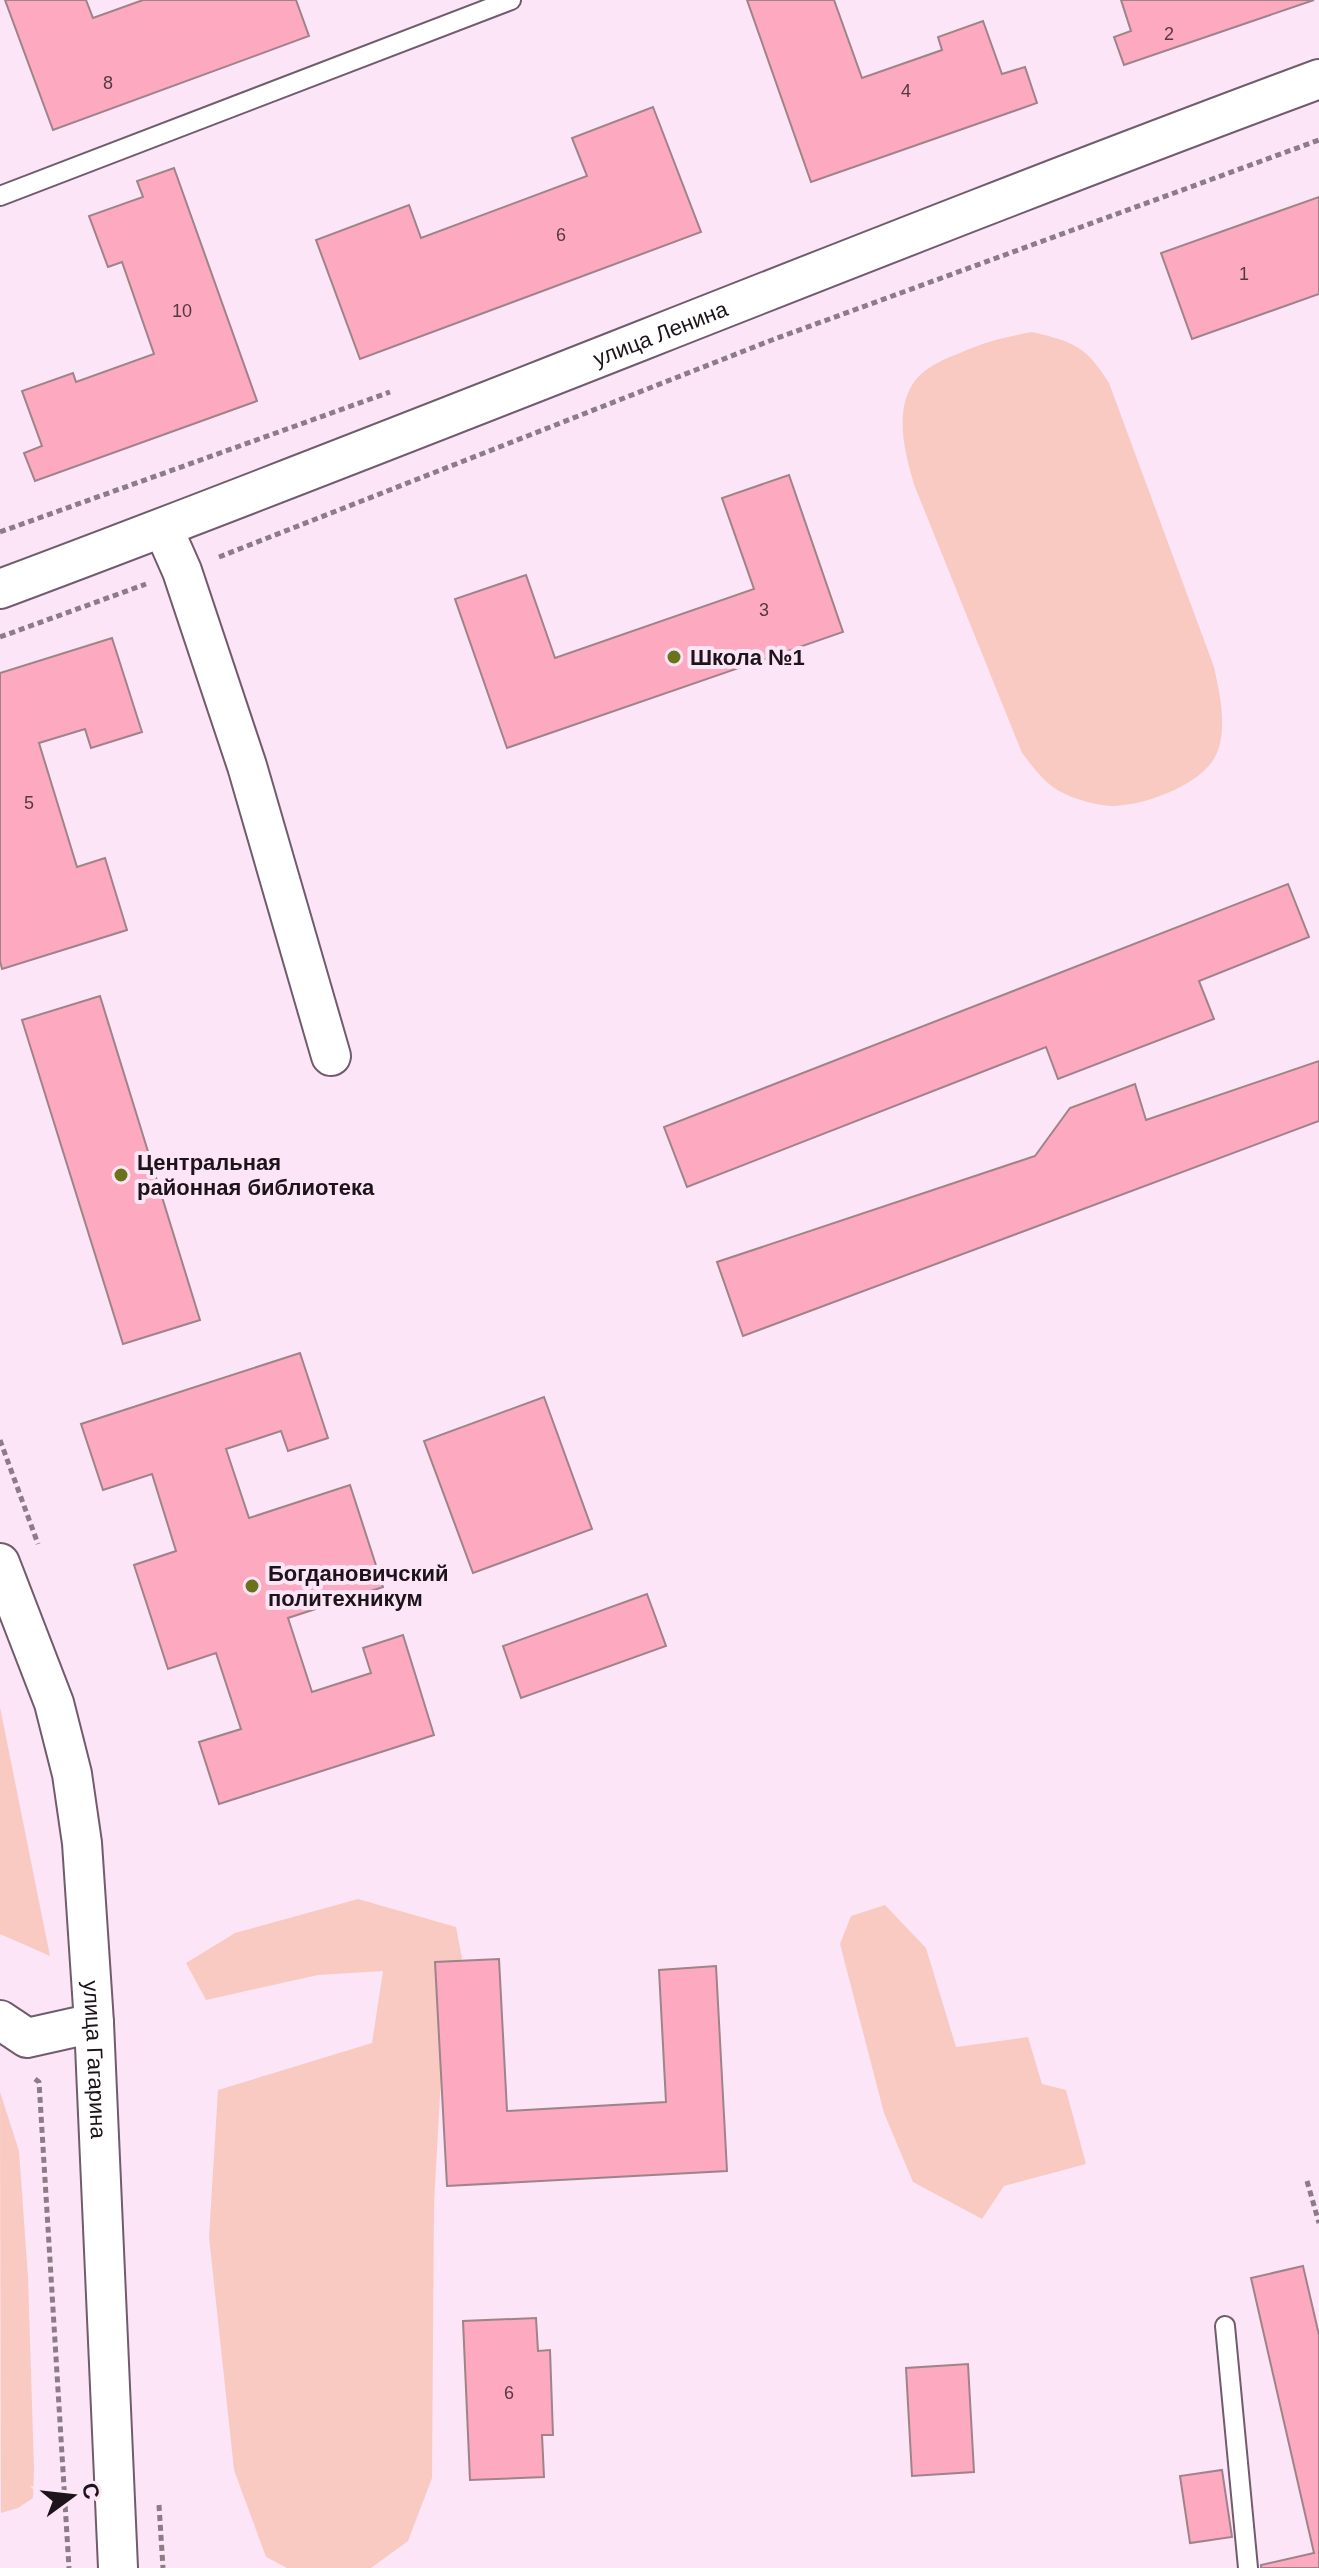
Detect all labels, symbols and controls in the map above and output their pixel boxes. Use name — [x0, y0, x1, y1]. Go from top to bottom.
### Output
house number: 2 — [1164, 24, 1174, 44]
house number: 8 — [103, 73, 113, 93]
house number: 4 — [901, 81, 911, 101]
house number: 6 — [556, 225, 566, 245]
house number: 1 — [1239, 264, 1249, 284]
street label: улица Ленина — [590, 296, 732, 371]
house number: 10 — [172, 301, 192, 321]
house number: 3 — [759, 600, 769, 620]
place label: Школа №1 — [690, 645, 805, 670]
marker: Школа №1 — [665, 648, 683, 666]
house number: 5 — [24, 793, 34, 813]
place label: Центральная районная библиотека — [137, 1150, 375, 1200]
marker: Центральная районная библиотека — [112, 1166, 130, 1184]
place label: Богдановичский политехникум — [268, 1561, 449, 1611]
marker: Богдановичский политехникум — [243, 1577, 261, 1595]
street label: улица Гагарина — [78, 1980, 111, 2140]
house number: 6 — [504, 2383, 514, 2403]
north arrow — [32, 2456, 112, 2536]
text: С — [77, 2480, 105, 2502]

